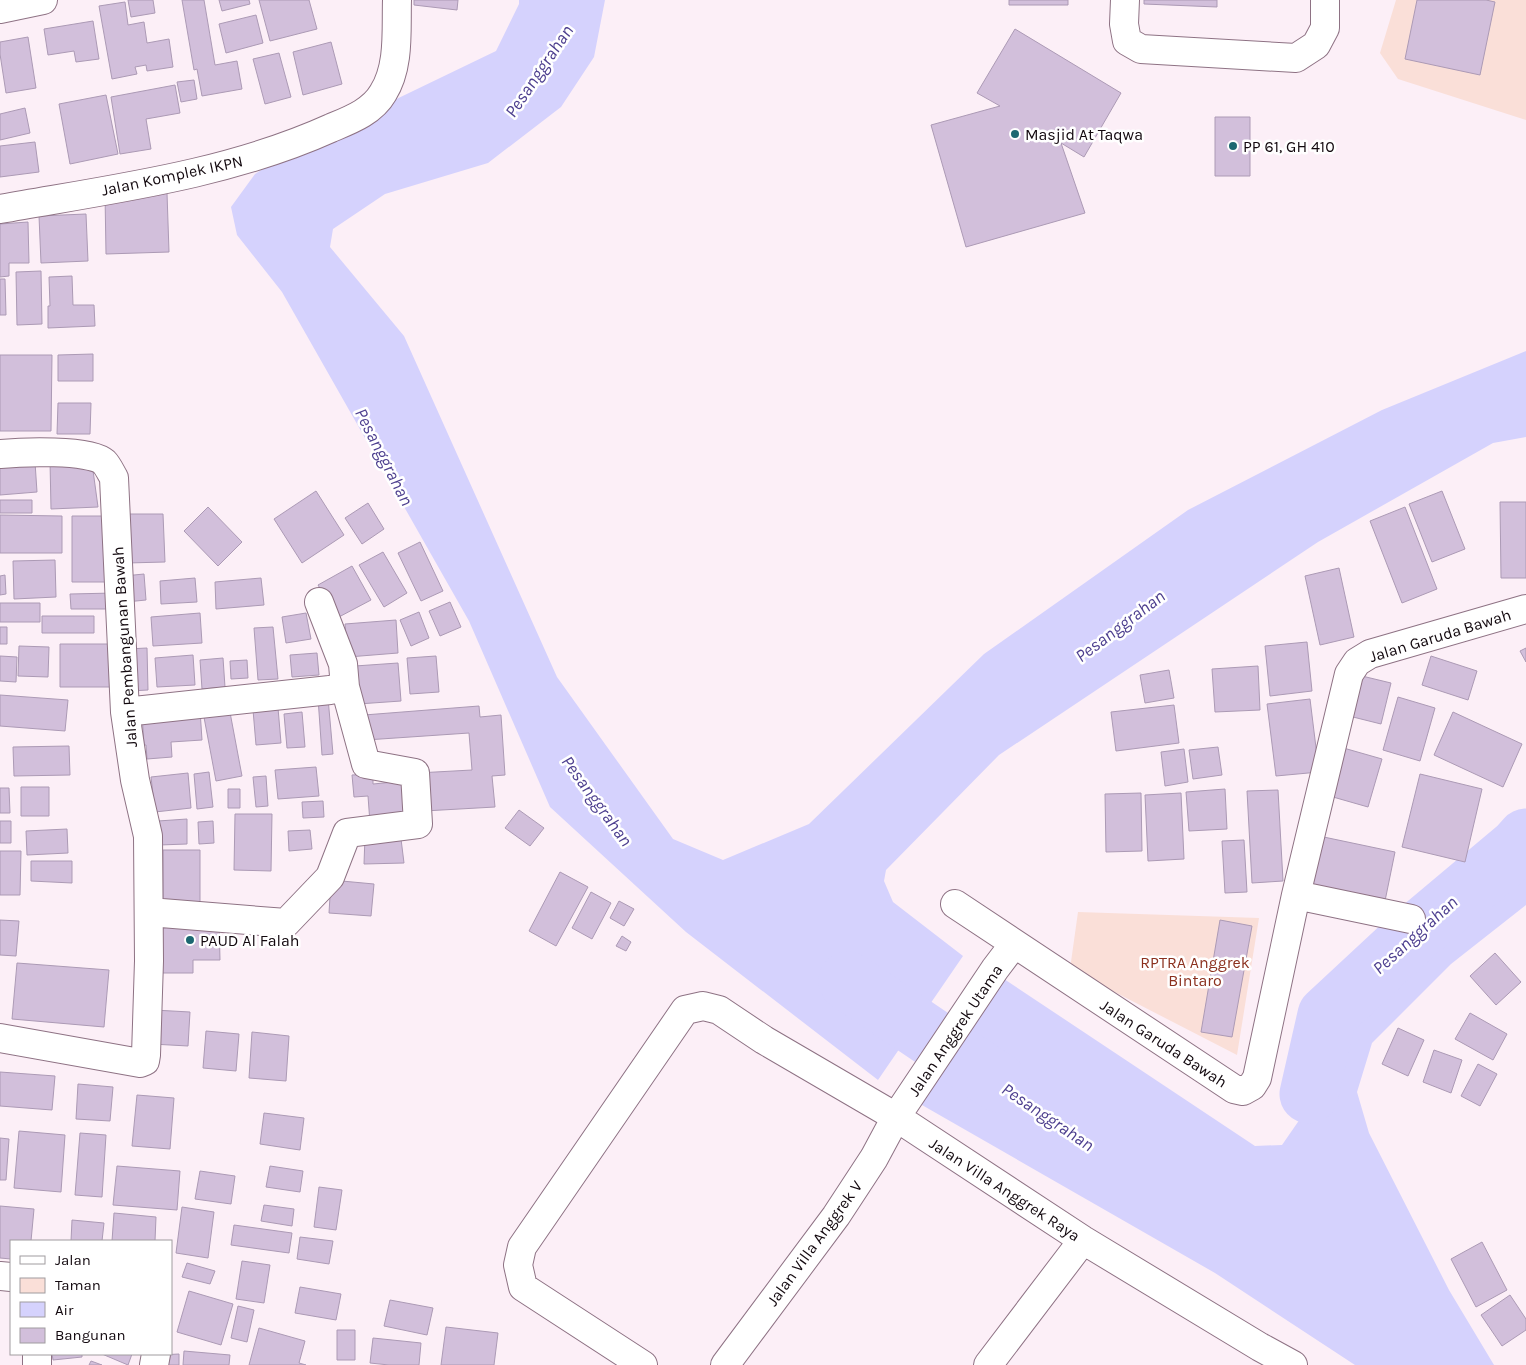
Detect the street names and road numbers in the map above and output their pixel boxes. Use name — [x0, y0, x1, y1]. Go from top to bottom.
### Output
street label: Jalan Komplek IKPN — [100, 151, 245, 200]
street label: Jalan Pembangunan Bawah — [108, 546, 141, 748]
street label: Jalan Garuda Bawah — [1367, 605, 1513, 666]
street label: Jalan Anggrek Utama — [904, 961, 1007, 1100]
street label: Jalan Garuda Bawah — [1097, 995, 1231, 1092]
street label: Jalan Villa Anggrek Raya — [926, 1134, 1084, 1245]
street label: Jalan Villa Anggrek V — [763, 1177, 866, 1310]

